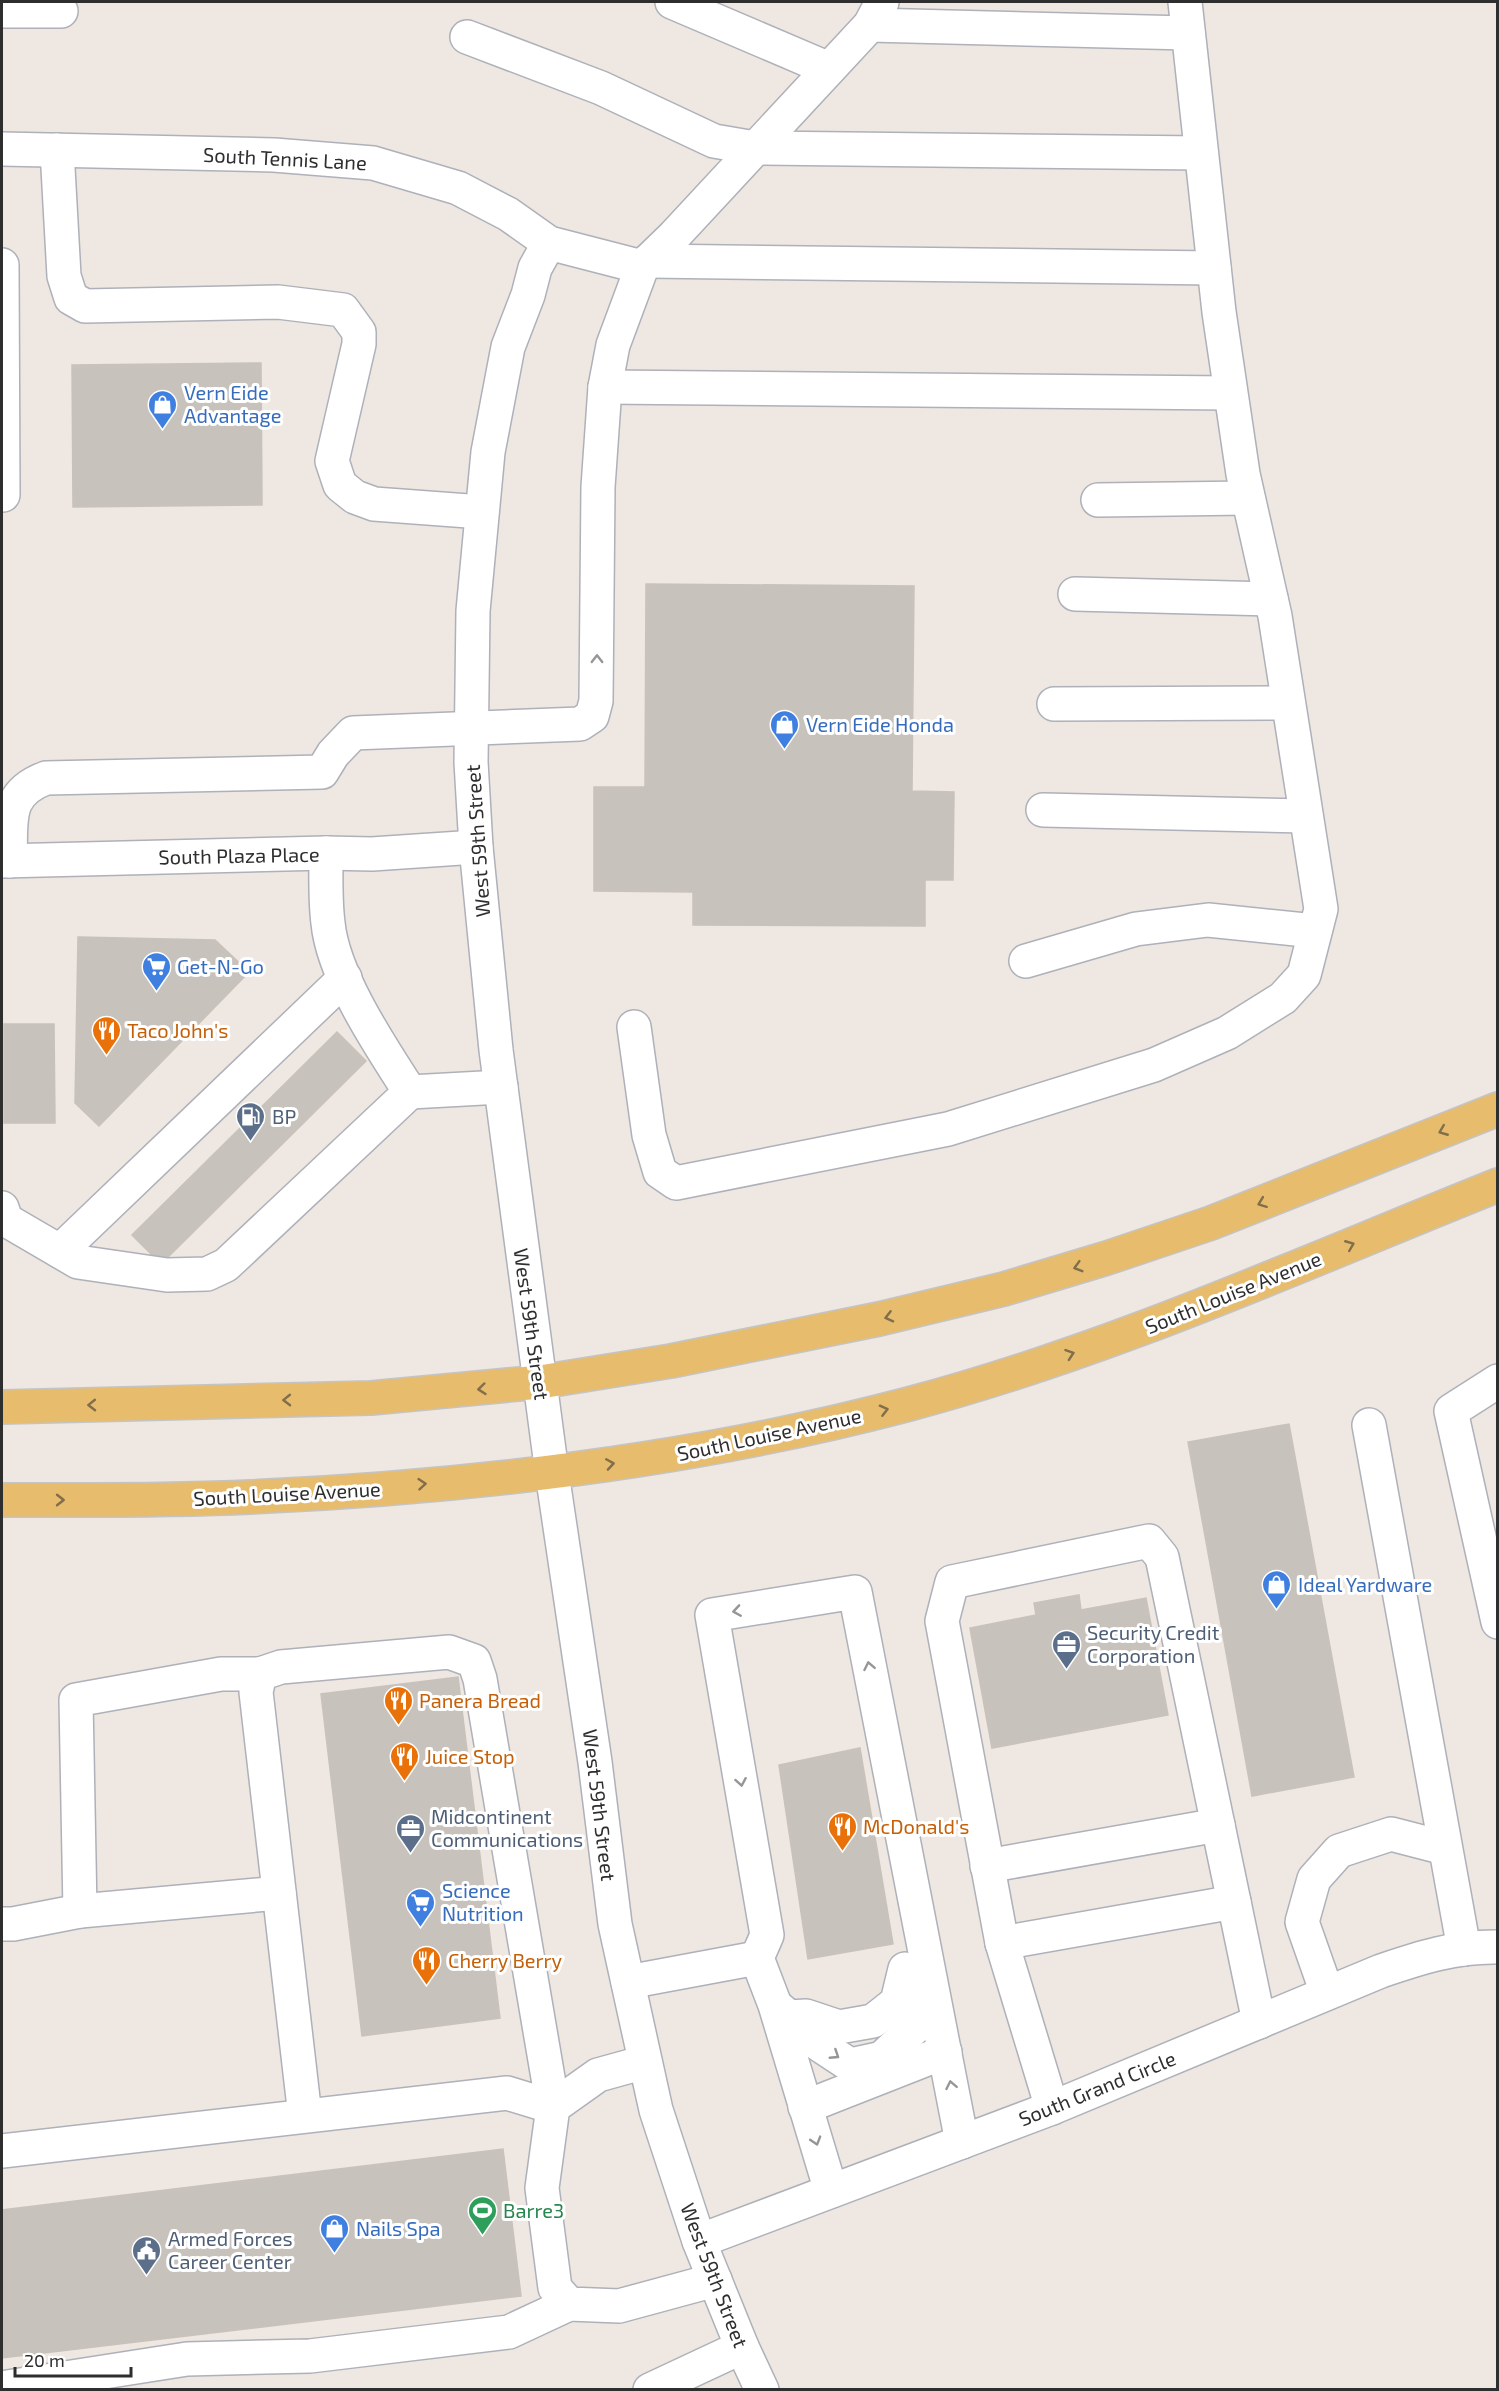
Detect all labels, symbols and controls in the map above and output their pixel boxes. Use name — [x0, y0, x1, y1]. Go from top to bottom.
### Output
street label: South Tennis Lane — [203, 142, 367, 174]
place label: Vern Eide Advantage — [184, 380, 281, 427]
shop icon: Vern Eide Advantage — [147, 388, 179, 430]
one-way arrow — [591, 654, 603, 663]
shop icon: Vern Eide Honda — [769, 708, 801, 750]
place label: Vern Eide Honda — [806, 712, 954, 736]
street label: West 59th Street — [460, 763, 494, 918]
street label: South Plaza Place — [158, 842, 320, 868]
supermarket icon: Get-N-Go — [140, 950, 172, 992]
place label: Get-N-Go — [177, 954, 264, 978]
restaurant icon: Taco John's — [90, 1014, 122, 1056]
place label: Taco John's — [127, 1018, 228, 1042]
fuel station icon: BP — [235, 1100, 267, 1142]
place label: BP — [272, 1104, 296, 1128]
one-way arrow — [1439, 1124, 1450, 1136]
one-way arrow — [1257, 1196, 1268, 1208]
one-way arrow — [1344, 1240, 1355, 1252]
street label: South Louise Avenue — [1142, 1246, 1324, 1338]
street label: West 59th Street — [509, 1247, 555, 1402]
one-way arrow — [1073, 1260, 1084, 1272]
one-way arrow — [885, 1309, 895, 1322]
one-way arrow — [1064, 1348, 1075, 1361]
one-way arrow — [477, 1382, 486, 1394]
one-way arrow — [283, 1394, 292, 1406]
one-way arrow — [88, 1399, 97, 1411]
street label: South Louise Avenue — [675, 1403, 863, 1465]
one-way arrow — [878, 1405, 888, 1418]
one-way arrow — [605, 1458, 615, 1470]
street label: South Louise Avenue — [193, 1476, 381, 1510]
one-way arrow — [418, 1478, 427, 1491]
one-way arrow — [55, 1494, 64, 1506]
shop icon: Ideal Yardware — [1261, 1568, 1293, 1610]
place label: Ideal Yardware — [1298, 1572, 1432, 1596]
one-way arrow — [732, 1604, 742, 1616]
place label: Security Credit Corporation — [1087, 1620, 1220, 1667]
office icon: Security Credit Corporation — [1050, 1628, 1082, 1670]
one-way arrow — [863, 1662, 876, 1672]
restaurant icon: Panera Bread — [382, 1684, 414, 1726]
place label: Panera Bread — [419, 1688, 541, 1712]
street label: West 59th Street — [579, 1728, 621, 1883]
restaurant icon: Juice Stop — [388, 1740, 420, 1782]
place label: Juice Stop — [425, 1744, 515, 1768]
one-way arrow — [734, 1777, 747, 1787]
place label: Midcontinent Communications — [431, 1804, 583, 1851]
restaurant icon: McDonald's — [826, 1810, 858, 1852]
office icon: Midcontinent Communications — [394, 1812, 426, 1854]
place label: McDonald's — [863, 1814, 969, 1838]
place label: Science Nutrition — [442, 1878, 524, 1925]
supermarket icon: Science Nutrition — [405, 1886, 437, 1928]
restaurant icon: Cherry Berry — [411, 1944, 443, 1986]
place label: Cherry Berry — [448, 1948, 563, 1972]
street label: South Grand Circle — [1015, 2046, 1179, 2130]
one-way arrow — [829, 2048, 840, 2059]
one-way arrow — [945, 2080, 958, 2090]
one-way arrow — [809, 2135, 821, 2146]
sports icon: Barre3 — [466, 2194, 498, 2236]
place label: Barre3 — [503, 2198, 564, 2222]
street label: West 59th Street — [676, 2199, 754, 2351]
shop icon: Nails Spa — [319, 2212, 351, 2254]
place label: Nails Spa — [356, 2216, 440, 2240]
place label: Armed Forces Career Center — [168, 2226, 293, 2273]
public building icon: Armed Forces Career Center — [131, 2234, 163, 2276]
scale bar — [15, 2340, 130, 2378]
text: 20 m — [24, 2349, 65, 2371]

